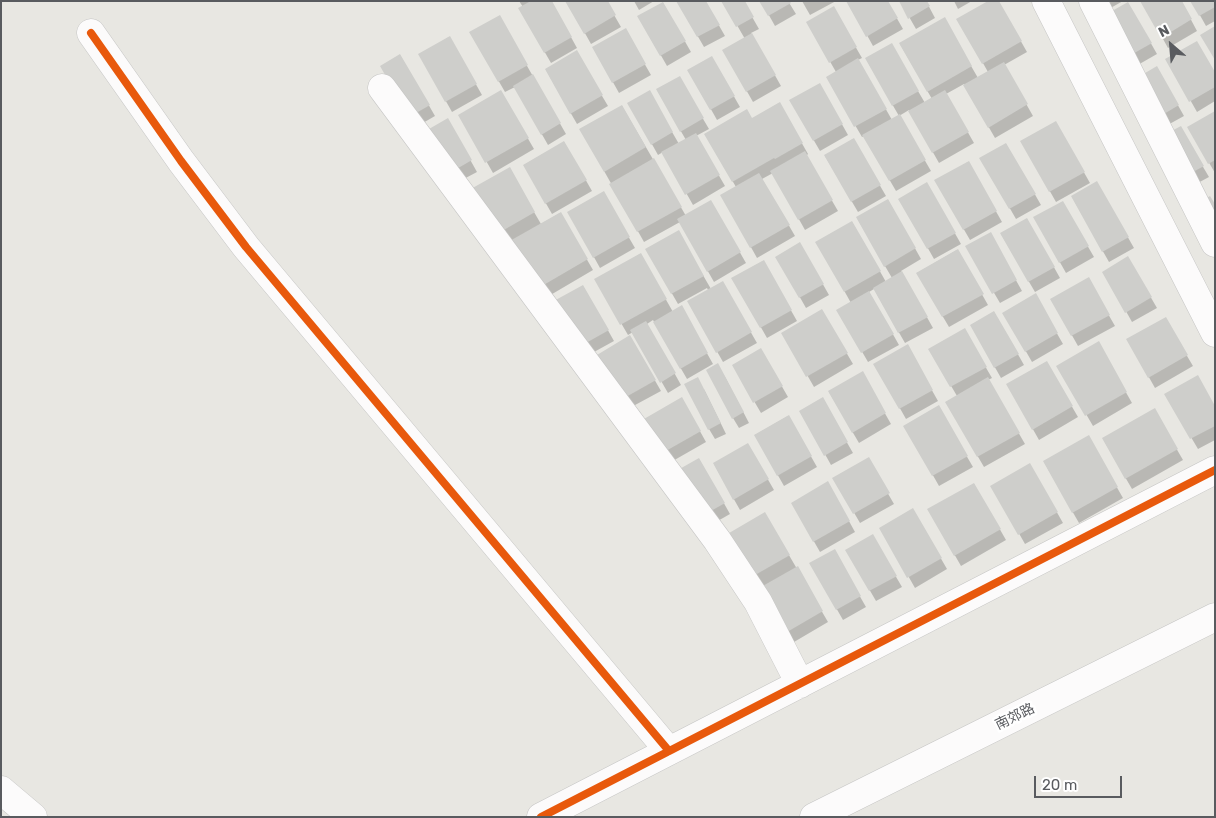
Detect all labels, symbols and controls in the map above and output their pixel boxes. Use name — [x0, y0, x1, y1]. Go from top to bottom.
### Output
north arrow — [1146, 20, 1196, 70]
text: N — [1156, 21, 1172, 41]
street label: 南郊路 — [992, 700, 1038, 734]
scale bar — [1036, 766, 1124, 798]
text: 20 m — [1042, 776, 1077, 794]

